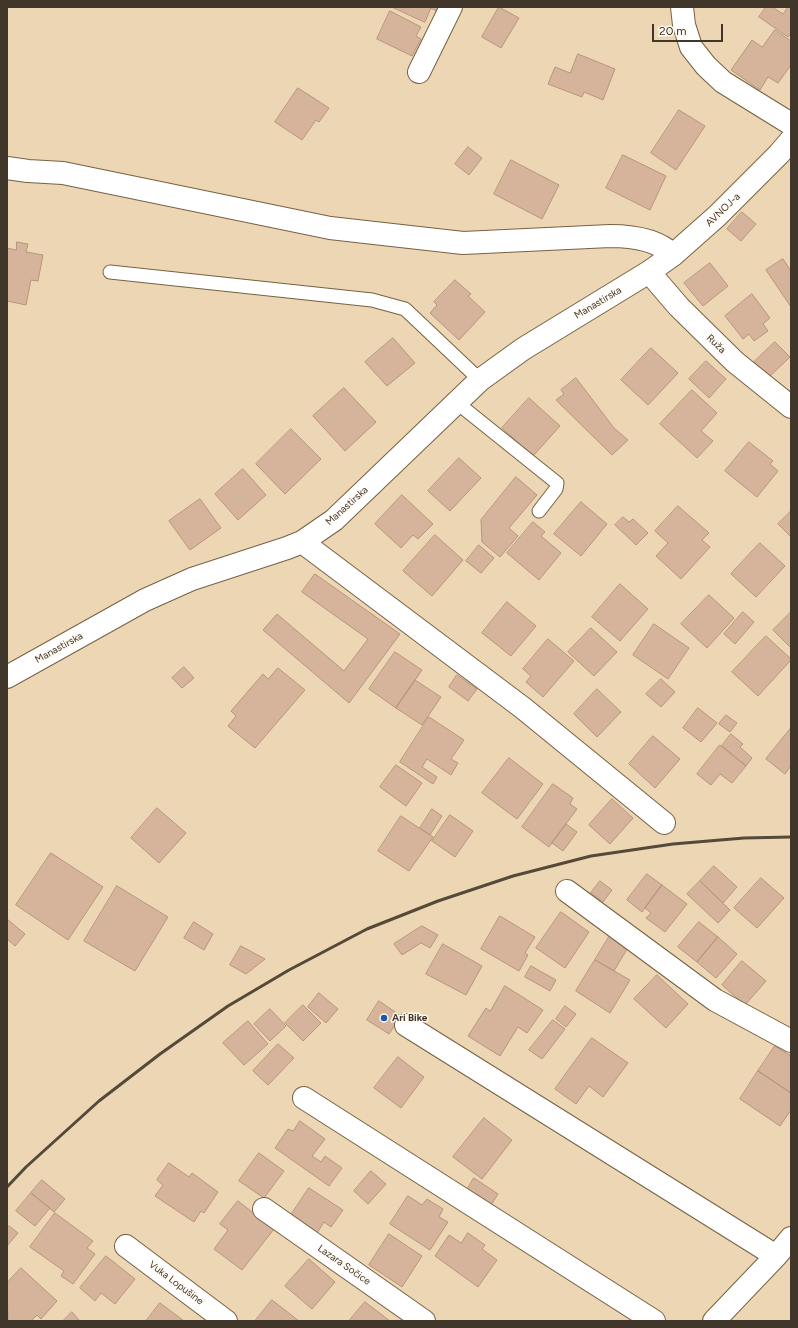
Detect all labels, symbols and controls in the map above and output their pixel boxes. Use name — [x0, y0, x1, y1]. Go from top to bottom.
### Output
scale bar — [654, 16, 725, 42]
text: 20 m — [659, 24, 687, 38]
street label: AVNOJ-a — [703, 191, 743, 229]
street label: Manastirska — [572, 284, 624, 322]
street label: Ruža — [704, 332, 728, 356]
street label: Manastirska — [323, 484, 371, 528]
street label: Manastirska — [33, 630, 85, 666]
place label: Ari Bike — [392, 1012, 427, 1024]
marker: Ari Bike — [379, 1013, 389, 1023]
street label: Lazara Sočice — [315, 1242, 373, 1288]
street label: Vuka Lopušine — [146, 1259, 206, 1307]

